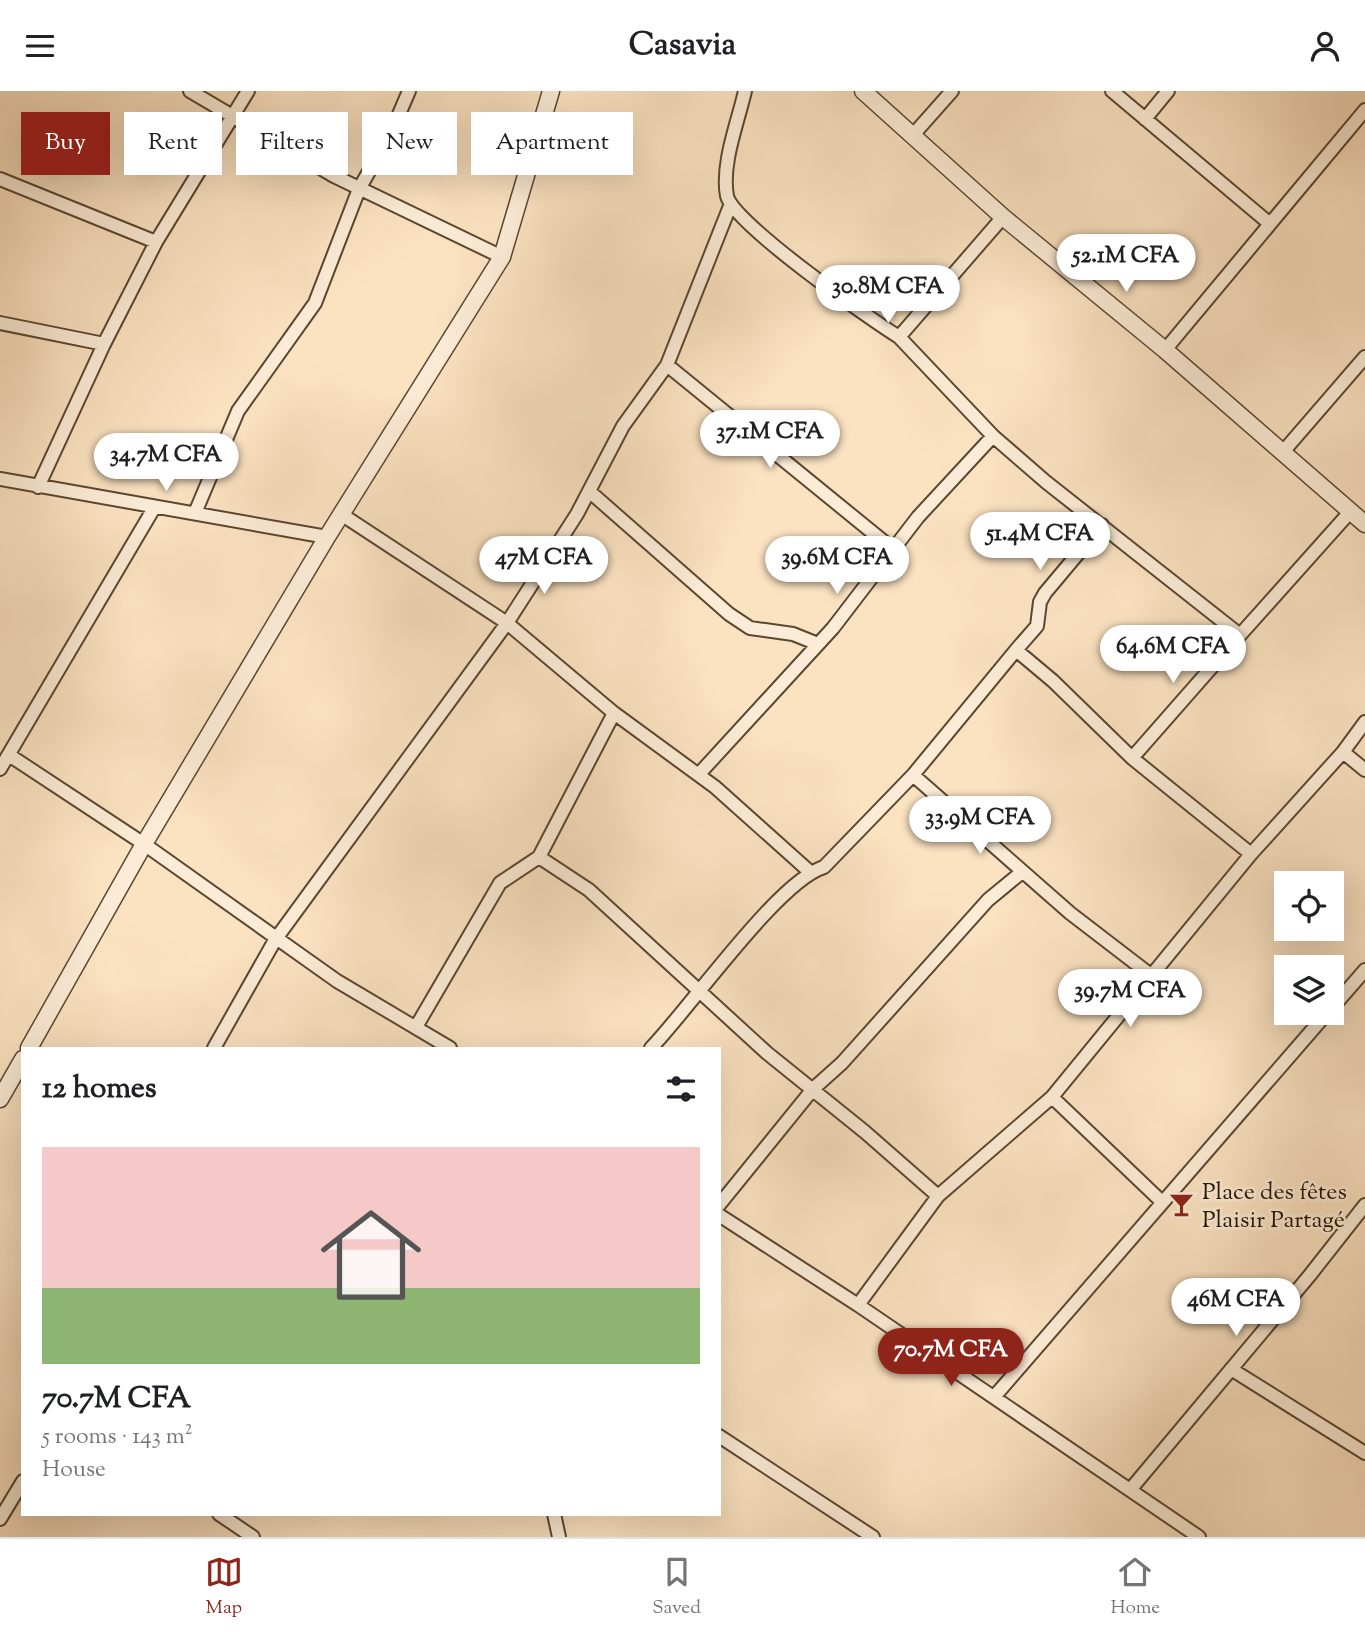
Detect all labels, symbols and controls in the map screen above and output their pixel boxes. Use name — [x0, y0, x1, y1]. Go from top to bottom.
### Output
text: Casavia — [629, 23, 736, 69]
icon: menu — [21, 27, 59, 65]
icon: person — [1306, 27, 1344, 65]
chip: Buy — [21, 112, 110, 175]
chip: Rent — [124, 112, 222, 175]
chip: Filters — [236, 112, 348, 175]
chip: New — [362, 112, 457, 175]
chip: Apartment — [471, 112, 633, 175]
pin: 52.1M CFA — [1046, 235, 1206, 294]
text: 52.1M CFA — [1073, 240, 1179, 273]
pin: 30.8M CFA — [808, 265, 968, 325]
text: 30.8M CFA — [832, 271, 944, 304]
pin: 37.1M CFA — [690, 411, 850, 470]
text: 37.1M CFA — [716, 416, 824, 449]
pin: 34.7M CFA — [86, 433, 246, 493]
text: 34.7M CFA — [110, 439, 222, 472]
pin: 51.4M CFA — [960, 512, 1120, 572]
text: 51.4M CFA — [986, 518, 1094, 551]
pin: 47M CFA — [479, 537, 609, 596]
pin: 39.6M CFA — [757, 537, 917, 596]
text: 47M CFA — [495, 542, 593, 575]
text: 39.6M CFA — [781, 542, 893, 575]
pin: 64.6M CFA — [1093, 625, 1253, 685]
text: 64.6M CFA — [1116, 631, 1230, 664]
pin: 33.9M CFA — [900, 797, 1060, 856]
text: 33.9M CFA — [925, 802, 1035, 835]
map controls — [1274, 871, 1344, 1025]
button: locate — [1274, 871, 1344, 941]
button: layers — [1274, 955, 1344, 1025]
pin: 39.7M CFA — [1050, 969, 1210, 1029]
text: 39.7M CFA — [1074, 975, 1186, 1008]
text: 12 homes — [42, 1068, 157, 1111]
icon: filters — [662, 1070, 700, 1108]
place label: Place des fêtes Plaisir Partagé — [1202, 1176, 1347, 1238]
bar icon: Place des fêtes Plaisir Partagé — [1168, 1191, 1196, 1219]
icon: home — [308, 1192, 434, 1318]
pin: 46M CFA — [1171, 1279, 1301, 1338]
text: 46M CFA — [1187, 1284, 1285, 1317]
pin: 70.7M CFA — [871, 1329, 1031, 1388]
text: 70.7M CFA — [894, 1334, 1008, 1367]
text: 70.7M CFA — [42, 1378, 191, 1421]
text: 5 rooms · 143 m² — [42, 1421, 193, 1454]
text: House — [42, 1454, 106, 1487]
tab: Map — [205, 1553, 243, 1622]
tab: Saved — [652, 1553, 701, 1622]
tab: Home — [1110, 1553, 1160, 1622]

